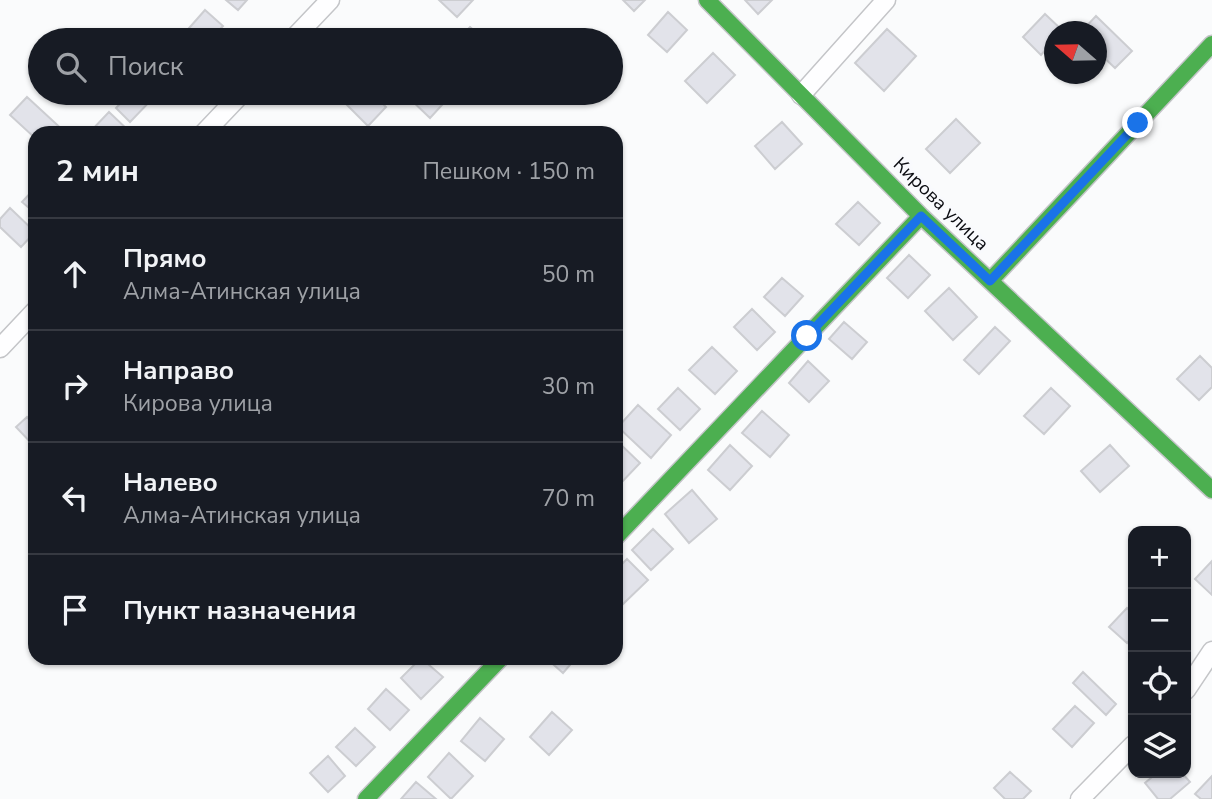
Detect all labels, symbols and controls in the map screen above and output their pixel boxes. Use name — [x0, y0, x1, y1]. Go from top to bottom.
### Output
north arrow — [1044, 21, 1107, 84]
search box — [28, 28, 623, 105]
icon: search — [52, 48, 90, 86]
text: Поиск — [108, 49, 184, 84]
route end — [1122, 107, 1153, 138]
text: 2 мин — [56, 151, 139, 192]
street label: Кирова улица — [887, 152, 995, 256]
text: Пешком · 150 m — [422, 156, 595, 187]
text: Прямо — [123, 241, 207, 276]
icon: ahead — [56, 255, 94, 293]
text: 50 m — [542, 259, 595, 290]
text: Алма-Атинская улица — [123, 276, 361, 307]
route start — [791, 320, 822, 351]
text: Направо — [123, 353, 234, 388]
icon: right — [56, 367, 94, 405]
text: 30 m — [542, 371, 595, 402]
text: Кирова улица — [123, 388, 273, 419]
text: Налево — [123, 465, 218, 500]
icon: left — [56, 479, 94, 517]
text: 70 m — [542, 483, 595, 514]
text: Алма-Атинская улица — [123, 500, 361, 531]
map controls — [1128, 526, 1191, 778]
button: + — [1128, 526, 1191, 589]
button: − — [1128, 589, 1191, 652]
icon: arrive — [56, 591, 94, 629]
text: Пункт назначения — [123, 593, 356, 628]
button: locate — [1128, 652, 1191, 715]
button: layers — [1128, 715, 1191, 778]

